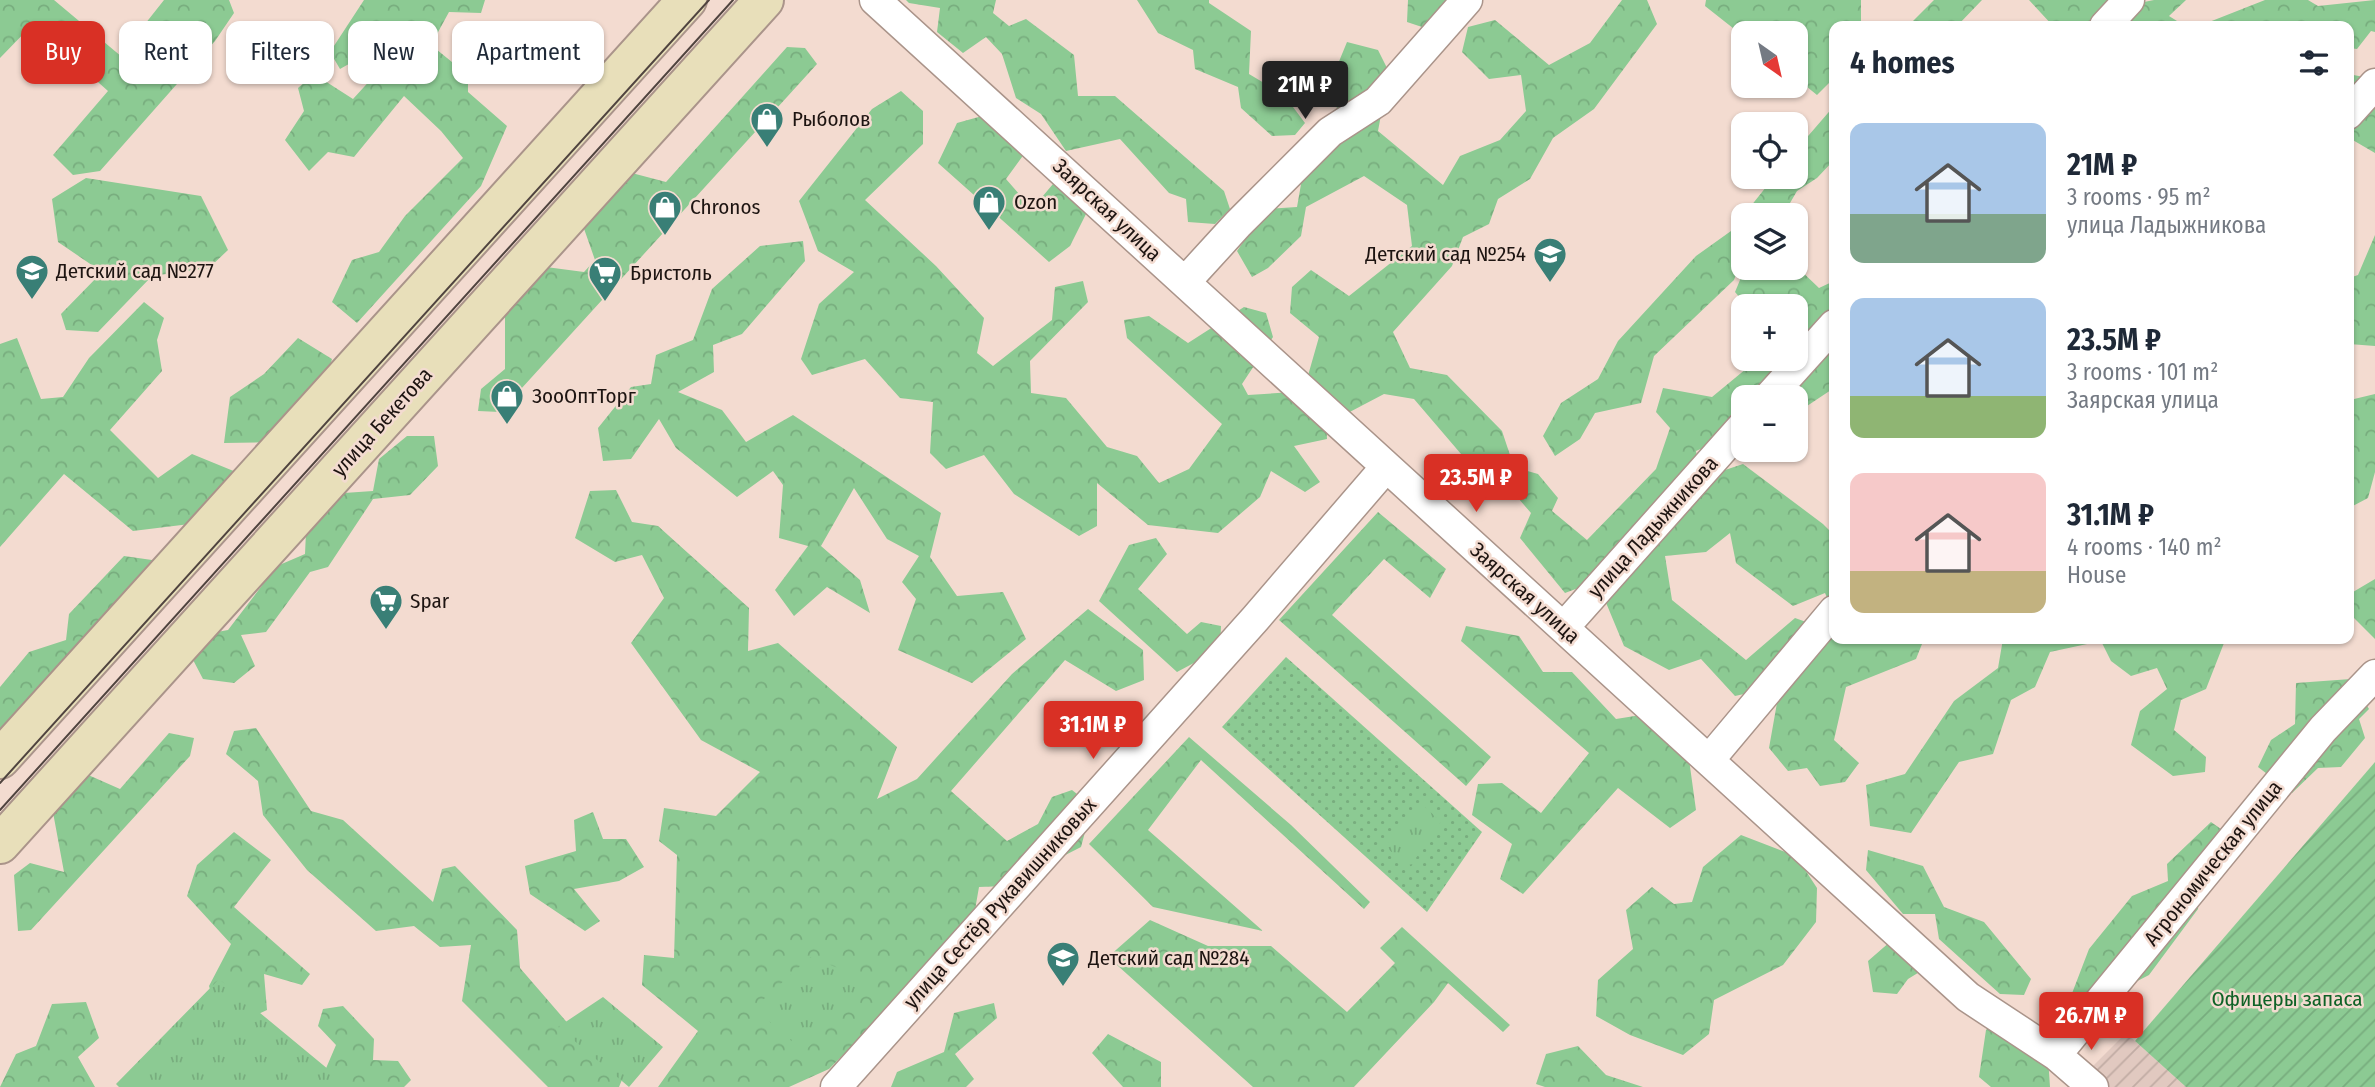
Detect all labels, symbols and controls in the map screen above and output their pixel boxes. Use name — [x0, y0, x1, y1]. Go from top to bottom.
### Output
chip: Buy — [21, 21, 105, 84]
chip: Rent — [119, 21, 212, 84]
chip: Filters — [226, 21, 334, 84]
chip: New — [348, 21, 438, 84]
chip: Apartment — [452, 21, 604, 84]
north arrow — [1731, 21, 1808, 98]
map controls — [1731, 21, 1808, 462]
icon: filters — [2295, 44, 2333, 82]
text: 4 homes — [1850, 45, 1955, 81]
pin: 21M ₽ — [1256, 61, 1354, 121]
text: 21M ₽ — [1278, 70, 1332, 98]
shop icon: Рыболов — [748, 100, 786, 149]
place label: Рыболов — [792, 106, 871, 132]
button: locate — [1731, 112, 1808, 189]
text: 21M ₽ — [2067, 147, 2137, 183]
icon: home — [1906, 151, 1990, 235]
street label: Заярская улица — [1047, 153, 1167, 267]
shop icon: Ozon — [970, 183, 1008, 232]
text: 3 rooms · 95 m² — [2067, 183, 2211, 211]
shop icon: Chronos — [646, 188, 684, 237]
place label: Ozon — [1014, 189, 1057, 215]
place label: Chronos — [690, 194, 760, 220]
button: layers — [1731, 203, 1808, 280]
text: улица Ладыжникова — [2067, 211, 2266, 239]
school or university icon: Детский сад №254 — [1531, 235, 1569, 284]
place label: Детский сад №254 — [1364, 241, 1526, 267]
school or university icon: Детский сад №277 — [13, 252, 51, 301]
supermarket icon: Бристоль — [586, 254, 624, 303]
place label: Детский сад №277 — [55, 258, 214, 284]
place label: Бристоль — [630, 260, 712, 286]
button: + — [1731, 294, 1808, 371]
text: 23.5M ₽ — [2067, 322, 2161, 358]
icon: home — [1906, 326, 1990, 410]
text: 3 rooms · 101 m² — [2067, 358, 2218, 386]
street label: улица Бекетова — [326, 362, 438, 482]
shop icon: ЗооОптТорг — [488, 377, 526, 426]
place label: ЗооОптТорг — [532, 383, 637, 409]
button: − — [1731, 385, 1808, 462]
text: Заярская улица — [2067, 386, 2219, 414]
street label: улица Ладыжникова — [1582, 451, 1724, 603]
pin: 23.5M ₽ — [1411, 454, 1541, 514]
text: 23.5M ₽ — [1440, 463, 1512, 491]
text: 31.1M ₽ — [2067, 497, 2154, 533]
icon: home — [1906, 501, 1990, 585]
text: 4 rooms · 140 m² — [2067, 533, 2222, 561]
street label: Заярская улица — [1465, 537, 1585, 649]
text: House — [2067, 561, 2126, 589]
supermarket icon: Spar — [367, 582, 405, 631]
place label: Spar — [410, 588, 450, 614]
pin: 31.1M ₽ — [1028, 702, 1158, 761]
text: 31.1M ₽ — [1060, 710, 1126, 738]
street label: Агрономическая улица — [2138, 775, 2288, 951]
street label: улица Сестёр Рукавишниковых — [898, 791, 1102, 1014]
school or university icon: Детский сад №284 — [1044, 939, 1082, 988]
place label: Детский сад №284 — [1087, 945, 1250, 971]
park label: Офицеры запаса — [2211, 986, 2363, 1012]
pin: 26.7M ₽ — [2026, 992, 2156, 1052]
text: 26.7M ₽ — [2055, 1001, 2127, 1029]

